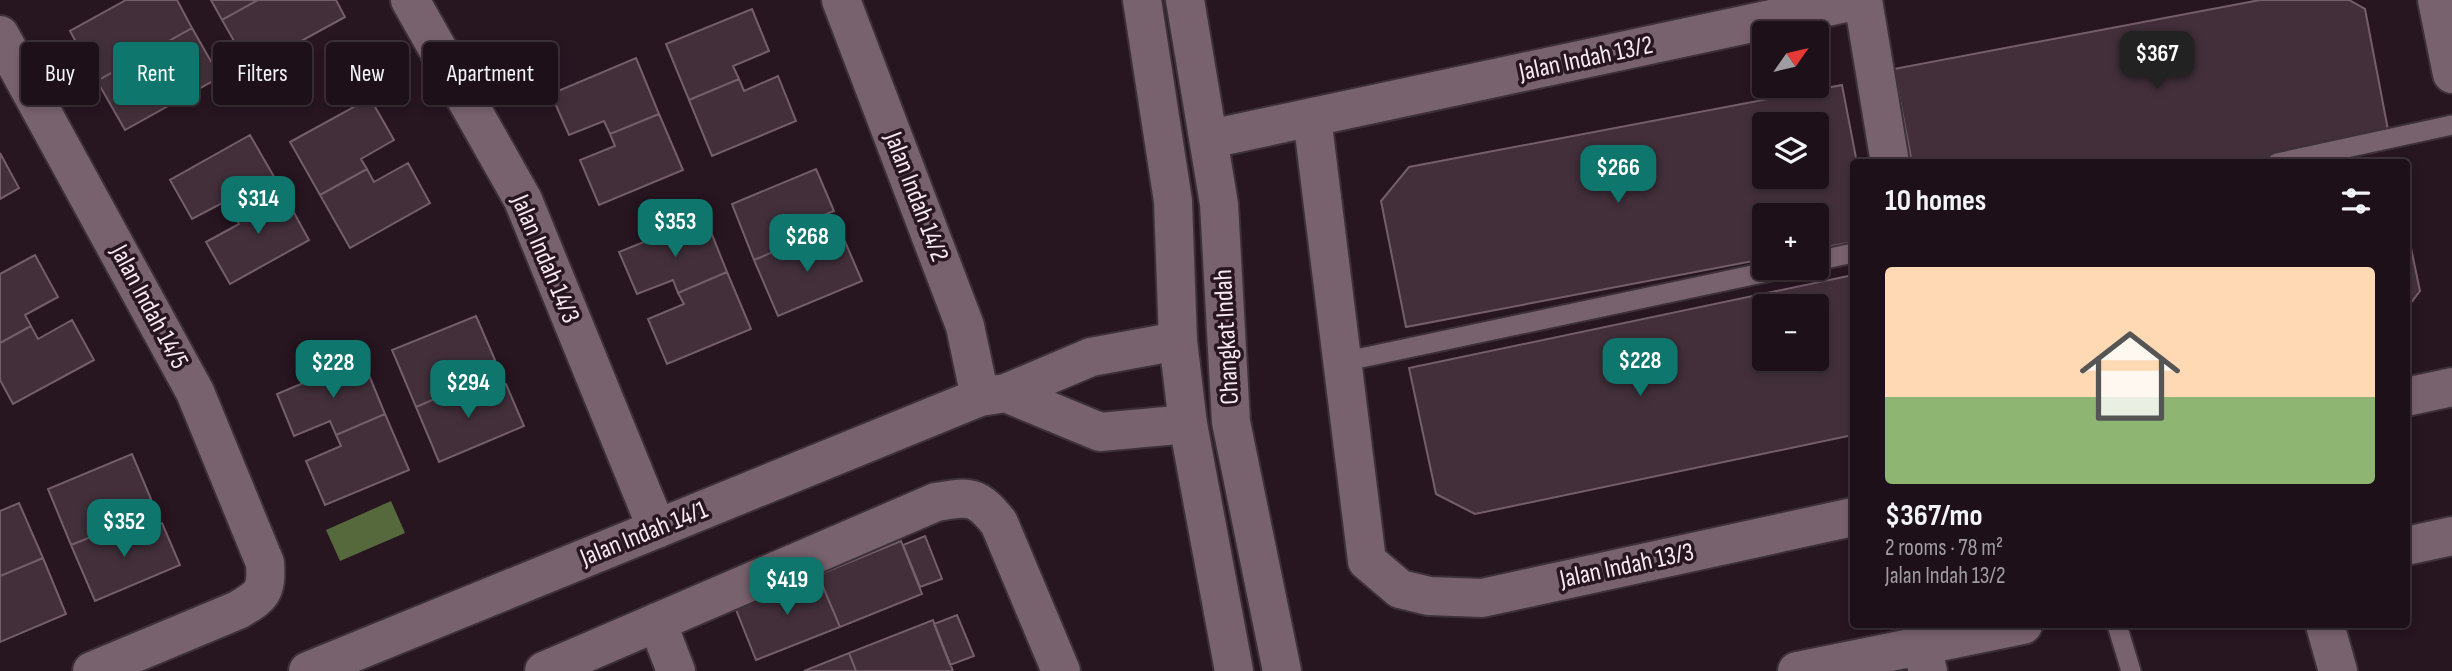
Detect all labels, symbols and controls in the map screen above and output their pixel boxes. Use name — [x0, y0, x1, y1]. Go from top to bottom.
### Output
north arrow — [1752, 21, 1829, 98]
map controls — [1752, 21, 1829, 371]
street label: Jalan Indah 13/2 — [1515, 30, 1656, 89]
pin: $367 — [2116, 32, 2198, 91]
text: $367 — [2136, 40, 2178, 68]
chip: Buy — [21, 42, 99, 105]
chip: Rent — [113, 42, 199, 105]
chip: Filters — [213, 42, 312, 105]
chip: New — [326, 42, 409, 105]
chip: Apartment — [423, 42, 558, 105]
button: layers — [1752, 112, 1829, 189]
street label: Jalan Indah 14/2 — [877, 127, 955, 266]
pin: $266 — [1577, 146, 1659, 205]
text: $266 — [1596, 154, 1640, 182]
pin: $314 — [217, 176, 299, 236]
icon: filters — [2337, 182, 2375, 220]
text: 10 homes — [1885, 183, 1986, 219]
text: $314 — [237, 185, 279, 213]
street label: Jalan Indah 14/3 — [504, 189, 586, 328]
pin: $353 — [634, 200, 716, 259]
button: + — [1752, 203, 1829, 280]
text: $353 — [654, 208, 696, 236]
pin: $268 — [766, 215, 848, 274]
text: $268 — [785, 223, 829, 251]
street label: Jalan Indah 14/5 — [103, 239, 195, 374]
street label: Changkat Indah — [1208, 268, 1246, 406]
button: − — [1752, 294, 1829, 371]
icon: home — [2067, 313, 2193, 439]
pin: $228 — [1599, 338, 1681, 398]
pin: $228 — [292, 340, 374, 400]
text: $228 — [1619, 347, 1661, 375]
text: $228 — [312, 349, 354, 377]
pin: $294 — [427, 360, 509, 420]
text: $294 — [446, 369, 490, 397]
street label: Jalan Indah 14/1 — [575, 494, 712, 574]
text: $367/mo — [1885, 498, 1983, 534]
pin: $352 — [83, 500, 165, 559]
text: $352 — [103, 508, 145, 536]
text: 2 rooms · 78 m² — [1885, 534, 2003, 562]
street label: Jalan Indah 13/3 — [1556, 537, 1697, 596]
pin: $419 — [746, 558, 828, 617]
text: Jalan Indah 13/2 — [1885, 562, 2006, 590]
text: $419 — [766, 566, 808, 594]

